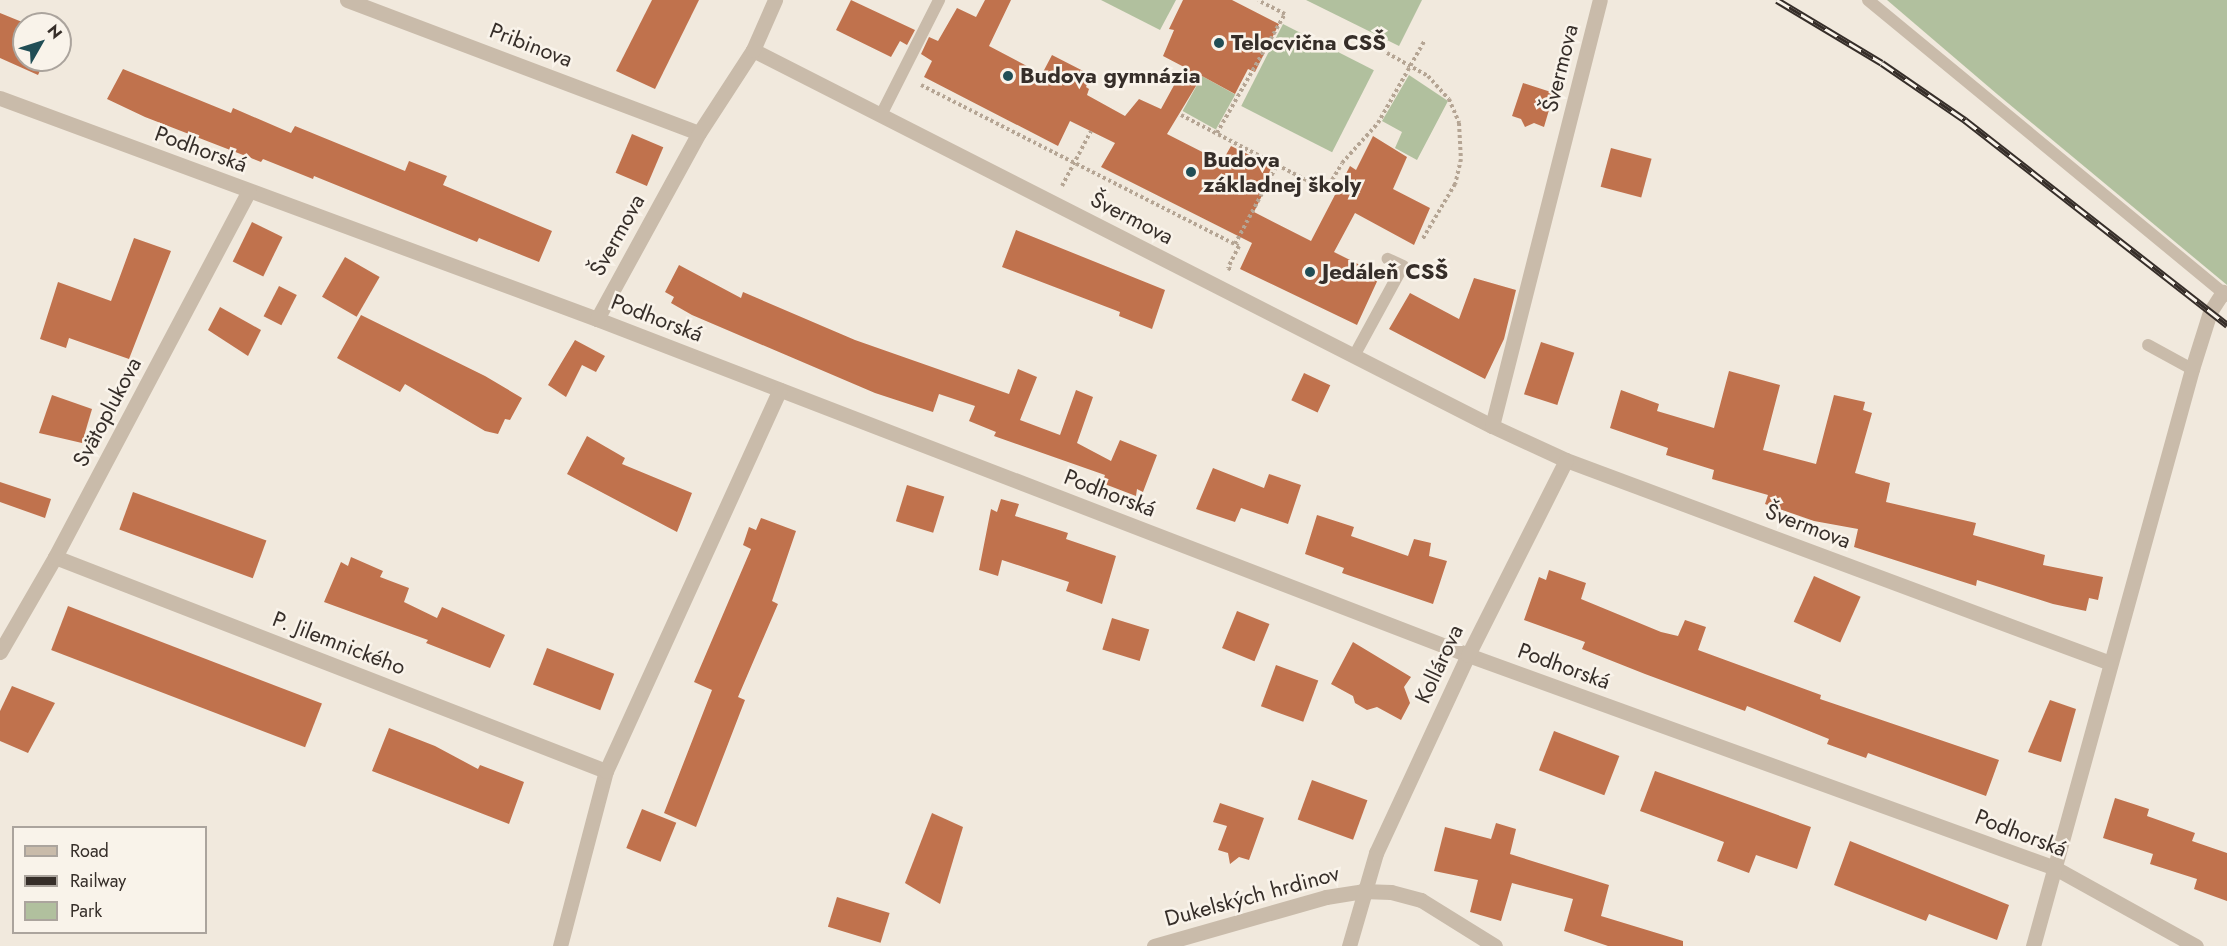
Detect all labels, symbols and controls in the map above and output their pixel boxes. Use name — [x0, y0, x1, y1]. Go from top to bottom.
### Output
north arrow — [12, 12, 72, 72]
street label: Pribinova — [486, 17, 576, 73]
text: N — [42, 19, 68, 44]
street label: Švermova — [1536, 21, 1584, 115]
place label: Telocvična CSŠ — [1231, 30, 1386, 56]
marker: Telocvična CSŠ — [1212, 36, 1226, 50]
place label: Budova gymnázia — [1020, 63, 1200, 89]
marker: Budova gymnázia — [1001, 69, 1015, 83]
street label: Podhorská — [151, 120, 251, 178]
place label: Budova základnej školy — [1203, 146, 1361, 198]
marker: Budova základnej školy — [1184, 165, 1198, 179]
street label: Švermova — [1086, 186, 1178, 250]
street label: Švermova — [584, 190, 650, 280]
place label: Jedáleň CSŠ — [1322, 259, 1448, 285]
marker: Jedáleň CSŠ — [1303, 265, 1317, 279]
street label: Podhorská — [607, 288, 707, 348]
street label: Svätoplukova — [67, 353, 147, 471]
street label: Podhorská — [1060, 463, 1160, 523]
street label: Švermova — [1762, 498, 1854, 554]
street label: P. Jilemnického — [269, 606, 409, 680]
street label: Kollárova — [1409, 620, 1469, 708]
street label: Podhorská — [1514, 637, 1614, 695]
street label: Podhorská — [1971, 803, 2071, 863]
legend — [12, 826, 207, 934]
text: Road — [70, 838, 109, 864]
street label: Dukelských hrdinov — [1162, 860, 1342, 932]
text: Railway — [70, 868, 126, 894]
text: Park — [70, 898, 102, 924]

